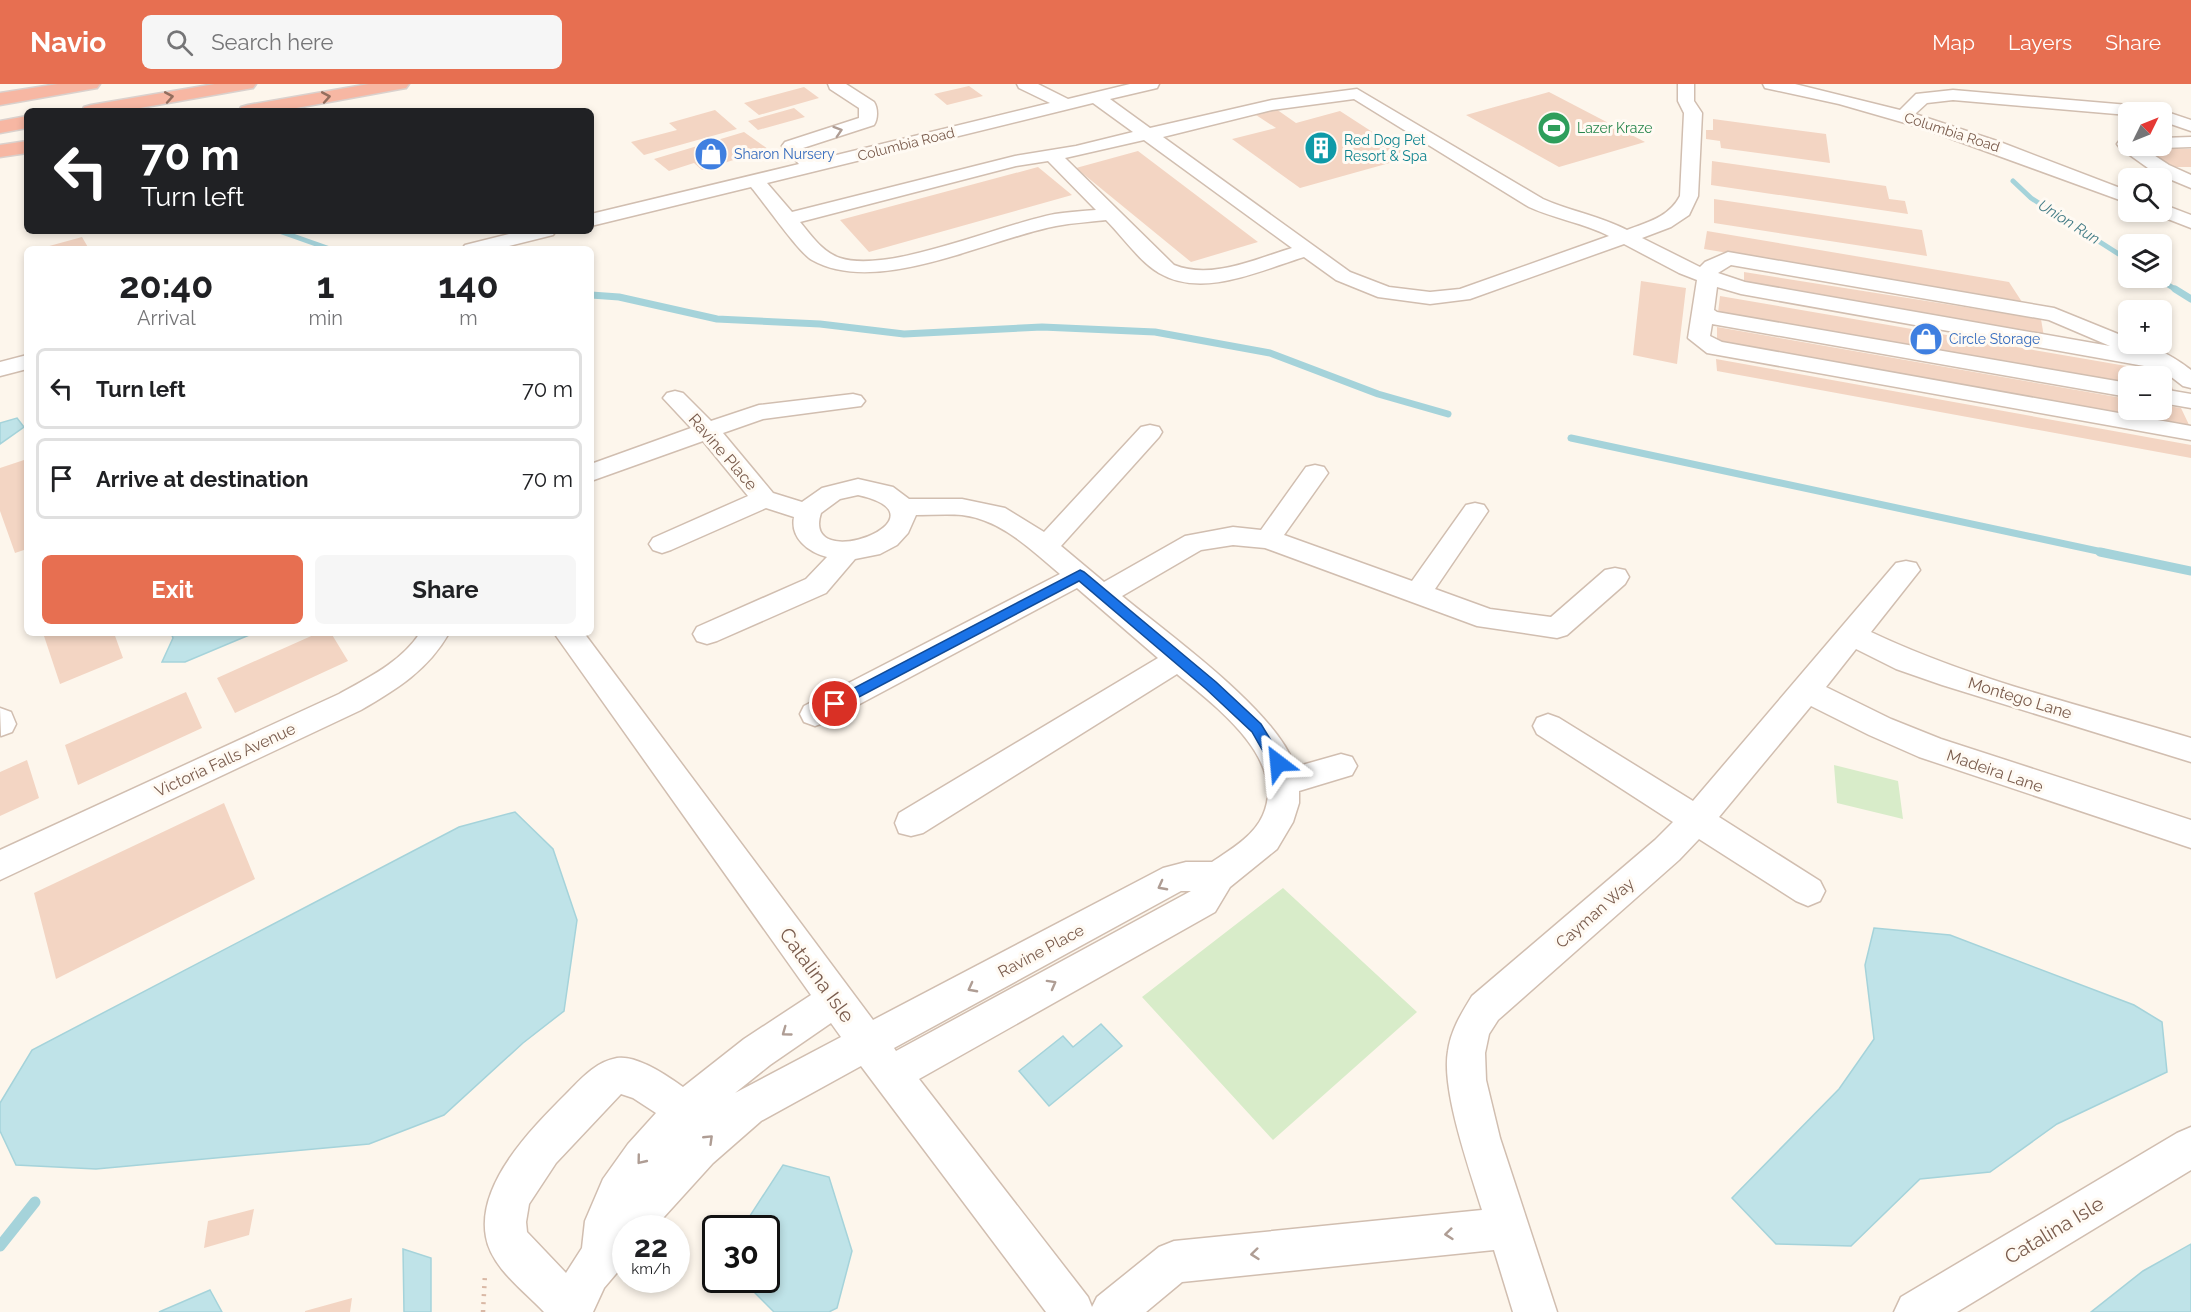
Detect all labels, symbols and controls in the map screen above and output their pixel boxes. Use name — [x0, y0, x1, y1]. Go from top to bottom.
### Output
search box — [142, 15, 562, 69]
text: Navio — [30, 26, 106, 59]
icon: search — [163, 26, 196, 59]
text: Search here — [211, 29, 333, 55]
text: Map — [1932, 30, 1975, 55]
text: Layers — [2008, 30, 2072, 55]
text: Share — [2105, 30, 2161, 55]
one-way arrow — [321, 91, 331, 104]
one-way arrow — [165, 92, 174, 104]
north arrow — [2118, 102, 2172, 156]
map controls — [2118, 102, 2172, 420]
street label: Columbia Road — [1902, 109, 2002, 155]
sports icon: Lazer Kraze — [1536, 110, 1572, 146]
place label: Lazer Kraze — [1577, 120, 1652, 136]
street label: Columbia Road — [856, 124, 956, 164]
one-way arrow — [832, 125, 843, 138]
building icon: Red Dog Pet Resort & Spa — [1303, 130, 1339, 166]
text: 70 m — [141, 131, 240, 180]
icon: left — [42, 132, 120, 210]
place label: Red Dog Pet Resort & Spa — [1344, 132, 1427, 164]
shop icon: Sharon Nursery — [693, 136, 729, 172]
place label: Sharon Nursery — [734, 146, 835, 162]
button: search — [2118, 168, 2172, 222]
text: Turn left — [141, 181, 244, 212]
water label: Union Run — [2035, 196, 2103, 248]
button: layers — [2118, 234, 2172, 288]
text: 20:40 — [119, 264, 213, 306]
text: 1 — [317, 264, 335, 306]
text: 140 — [438, 264, 499, 306]
button: + — [2118, 300, 2172, 354]
text: Arrival — [137, 306, 196, 330]
text: min — [309, 306, 343, 330]
text: m — [459, 306, 478, 330]
shop icon: Circle Storage — [1908, 321, 1944, 357]
place label: Circle Storage — [1949, 331, 2040, 347]
button: − — [2118, 366, 2172, 420]
icon: left — [45, 372, 78, 405]
text: Turn left — [96, 376, 186, 402]
text: 70 m — [522, 376, 573, 402]
street label: Ravine Place — [685, 410, 761, 494]
icon: arrive — [45, 462, 78, 495]
text: Arrive at destination — [96, 466, 309, 492]
text: 70 m — [522, 466, 573, 492]
button: Exit — [42, 555, 303, 624]
button: Share — [315, 555, 576, 624]
street label: Montego Lane — [1966, 673, 2074, 723]
pin — [809, 678, 860, 729]
icon: arrive — [818, 687, 851, 720]
street label: Victoria Falls Avenue — [152, 719, 298, 801]
position arrow — [1246, 731, 1310, 795]
street label: Madeira Lane — [1944, 746, 2046, 796]
street label: Cayman Way — [1552, 874, 1638, 952]
one-way arrow — [1158, 879, 1168, 890]
street label: Ravine Place — [995, 920, 1087, 982]
street label: Catalina Isle — [775, 923, 860, 1027]
one-way arrow — [1046, 980, 1056, 991]
one-way arrow — [967, 981, 978, 992]
one-way arrow — [782, 1024, 793, 1035]
one-way arrow — [703, 1135, 713, 1146]
one-way arrow — [637, 1153, 648, 1164]
street label: Catalina Isle — [2000, 1191, 2108, 1269]
speed limit sign: 30 — [702, 1215, 780, 1293]
one-way arrow — [1445, 1227, 1454, 1240]
text: 22 — [634, 1229, 668, 1264]
one-way arrow — [1251, 1247, 1260, 1260]
text: km/h — [631, 1260, 671, 1278]

